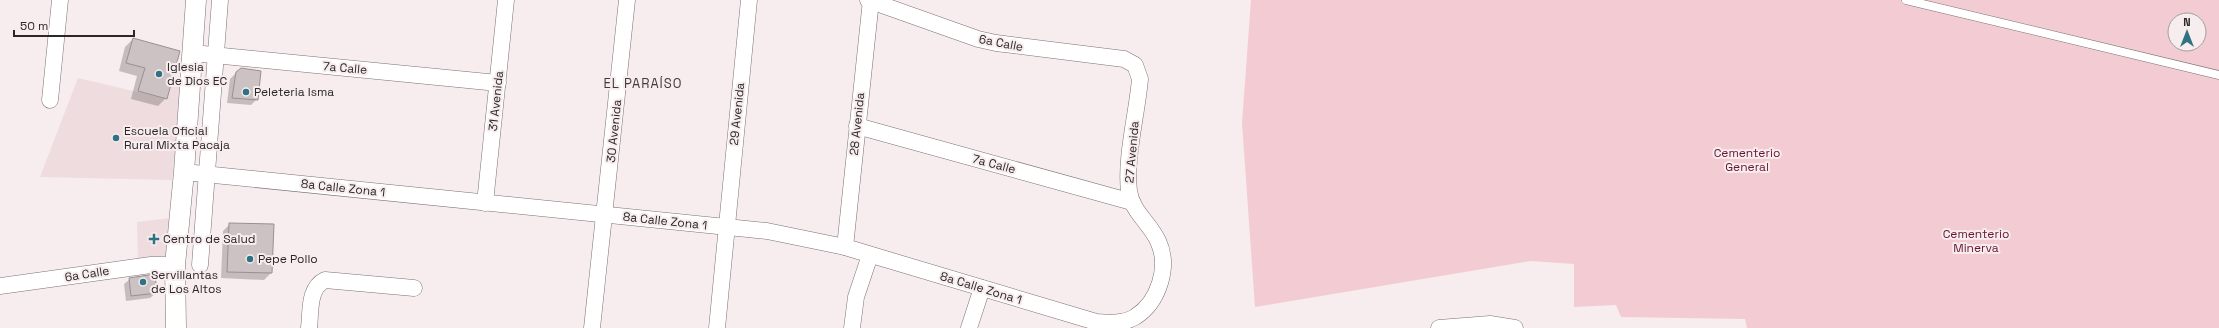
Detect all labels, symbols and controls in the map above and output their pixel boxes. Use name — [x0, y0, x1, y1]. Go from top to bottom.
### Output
scale bar — [14, 12, 134, 38]
north arrow — [2167, 12, 2207, 52]
text: N — [2183, 15, 2191, 29]
text: 50 m — [20, 18, 48, 34]
street label: 6a Calle — [977, 31, 1025, 55]
street label: 7a Calle — [322, 58, 368, 78]
place label: Iglesia de Dios EC — [167, 59, 227, 89]
marker: Iglesia de Dios EC — [154, 69, 164, 79]
street label: 31 Avenida — [485, 70, 507, 132]
district label: EL PARAÍSO — [604, 75, 682, 92]
street label: 29 Avenida — [726, 82, 748, 146]
place label: Peleteria Isma — [254, 84, 334, 100]
marker: Peleteria Isma — [241, 87, 251, 97]
street label: 28 Avenida — [846, 92, 868, 156]
street label: 30 Avenida — [603, 99, 625, 163]
street label: 27 Avenida — [1121, 120, 1143, 184]
place label: Escuela Oficial Rural Mixta Pacaja — [124, 123, 230, 153]
marker: Escuela Oficial Rural Mixta Pacaja — [111, 133, 121, 143]
park label: Cementerio General — [1714, 145, 1780, 175]
street label: 7a Calle — [971, 151, 1017, 177]
street label: 8a Calle Zona 1 — [300, 176, 386, 200]
street label: 8a Calle Zona 1 — [622, 209, 708, 233]
park label: Cementerio Minerva — [1943, 226, 2009, 256]
place label: Centro de Salud — [163, 231, 256, 247]
marker: Centro de Salud — [148, 233, 160, 245]
place label: Pepe Pollo — [258, 251, 318, 267]
marker: Pepe Pollo — [245, 254, 255, 264]
street label: 6a Calle — [64, 263, 110, 285]
place label: Servillantas de Los Altos — [151, 267, 222, 297]
street label: 8a Calle Zona 1 — [938, 268, 1024, 308]
marker: Servillantas de Los Altos — [138, 277, 148, 287]

